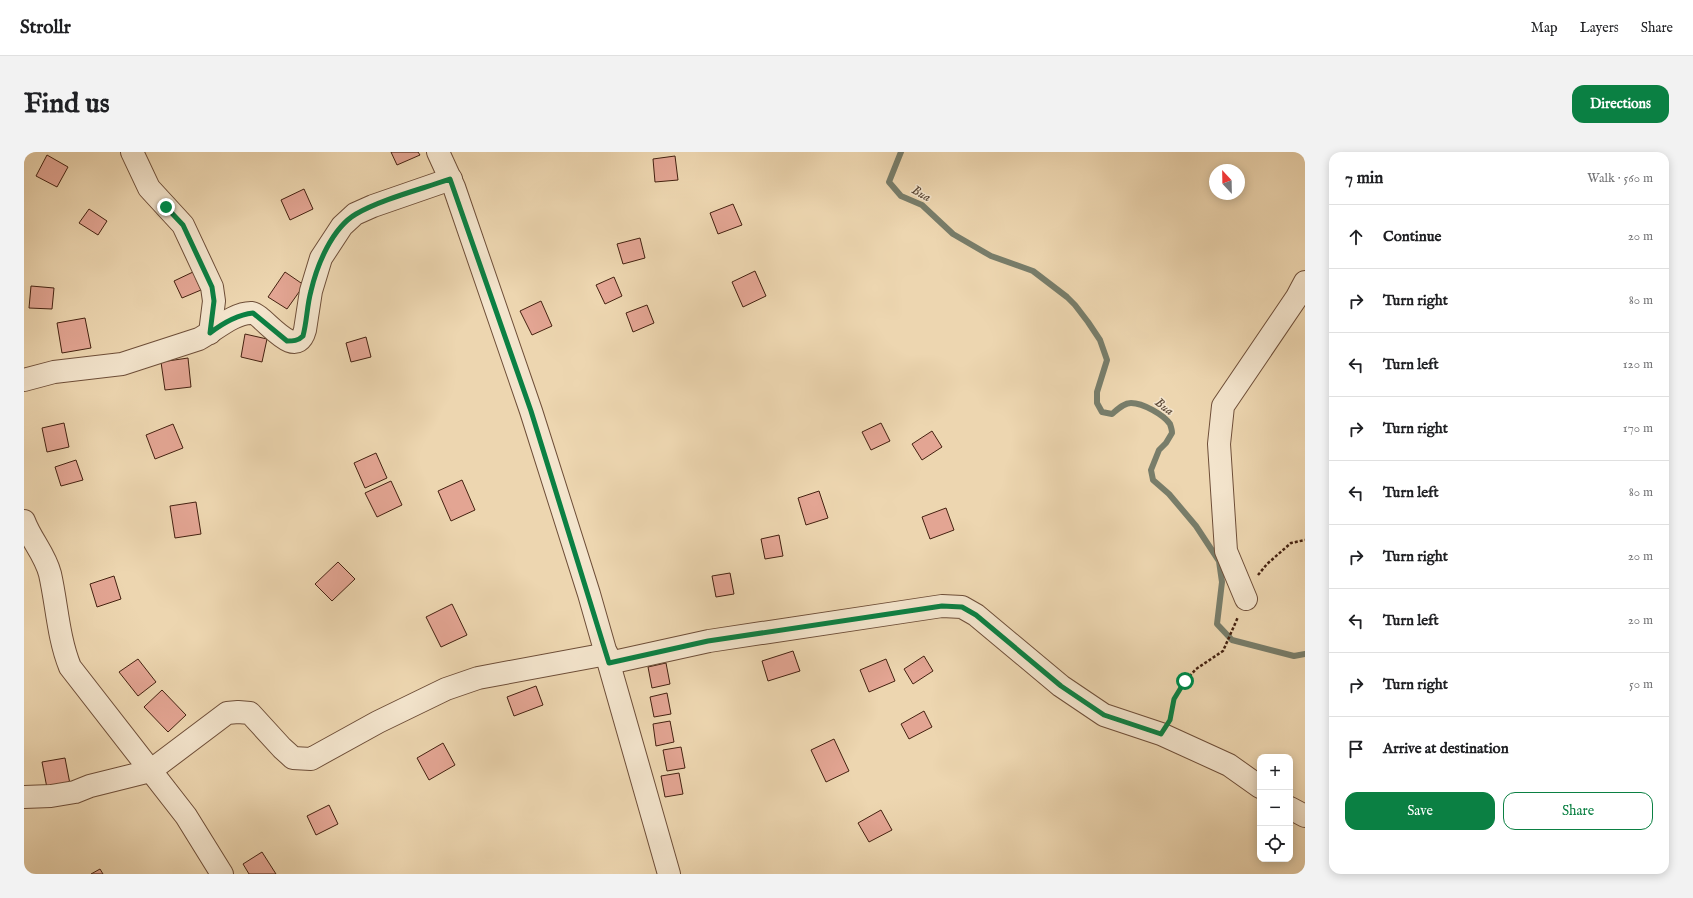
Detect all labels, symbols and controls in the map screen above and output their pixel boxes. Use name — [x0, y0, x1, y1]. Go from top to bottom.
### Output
text: Strollr — [20, 16, 71, 40]
text: Map — [1531, 19, 1558, 37]
text: Layers — [1580, 19, 1619, 37]
text: Share — [1641, 19, 1673, 37]
button: Directions — [1572, 85, 1669, 123]
text: Find us — [24, 87, 110, 122]
north arrow — [1209, 164, 1245, 200]
text: 7 min — [1345, 168, 1383, 189]
text: Walk · 560 m — [1587, 170, 1653, 187]
water label: Bua — [908, 182, 934, 206]
route end — [157, 198, 175, 216]
icon: ahead — [1345, 226, 1367, 248]
text: Continue — [1383, 227, 1441, 246]
text: 20 m — [1628, 228, 1653, 245]
icon: right — [1345, 290, 1367, 312]
text: Turn right — [1383, 291, 1448, 310]
text: 80 m — [1629, 292, 1653, 309]
icon: left — [1345, 354, 1367, 376]
text: Turn left — [1383, 355, 1439, 374]
text: 120 m — [1623, 356, 1653, 373]
water label: Bua — [1151, 394, 1177, 420]
icon: right — [1345, 418, 1367, 440]
text: Turn right — [1383, 419, 1448, 438]
text: 170 m — [1623, 420, 1653, 437]
icon: left — [1345, 482, 1367, 504]
text: Turn left — [1383, 483, 1439, 502]
text: 80 m — [1629, 484, 1653, 501]
icon: right — [1345, 546, 1367, 568]
text: Turn right — [1383, 547, 1448, 566]
text: 20 m — [1628, 548, 1653, 565]
icon: left — [1345, 610, 1367, 632]
text: Turn left — [1383, 611, 1439, 630]
text: 20 m — [1628, 612, 1653, 629]
route start — [1176, 672, 1194, 690]
icon: right — [1345, 674, 1367, 696]
text: Turn right — [1383, 675, 1448, 694]
text: 50 m — [1629, 676, 1653, 693]
icon: arrive — [1345, 738, 1367, 760]
text: Arrive at destination — [1383, 739, 1509, 758]
map controls — [1257, 754, 1293, 862]
button: + — [1257, 754, 1293, 790]
button: − — [1257, 790, 1293, 826]
button: Save — [1345, 792, 1495, 830]
button: Share — [1503, 792, 1653, 830]
button: locate — [1257, 826, 1293, 862]

